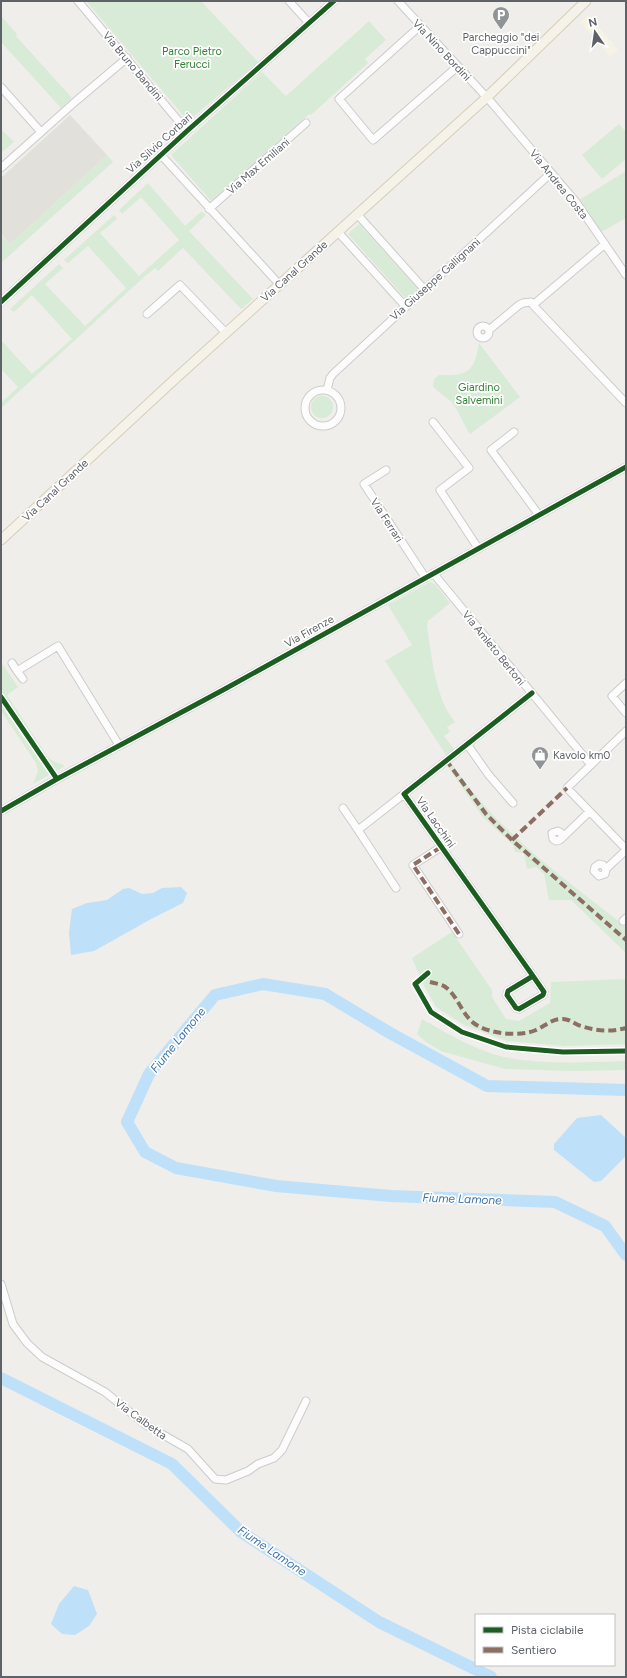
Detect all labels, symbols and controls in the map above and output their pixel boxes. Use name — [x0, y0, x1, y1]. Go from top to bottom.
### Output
parking icon: Parcheggio "dei Cappuccini" — [491, 5, 511, 30]
north arrow — [575, 12, 615, 52]
text: N — [587, 15, 598, 30]
street label: Via Nino Bordini — [410, 17, 473, 84]
street label: Via Bruno Bandini — [100, 29, 165, 104]
place label: Parcheggio "dei Cappuccini" — [463, 31, 539, 57]
park label: Parco Pietro Ferucci — [162, 45, 222, 71]
street label: Via Silvio Corbari — [124, 110, 195, 176]
street label: Via Max Emiliani — [224, 136, 292, 197]
street label: Via Andrea Costa — [527, 147, 591, 222]
street label: Via Giuseppe Gallignani — [388, 236, 483, 323]
street label: Via Canal Grande — [258, 238, 330, 305]
park label: Giardino Salvemini — [456, 381, 502, 407]
street label: Via Canal Grande — [20, 457, 91, 524]
street label: Via Ferrari — [368, 496, 406, 545]
street label: Via Amleto Bertoni — [459, 608, 528, 688]
street label: Via Firenze — [282, 613, 336, 650]
shop icon: Kavolo km0 — [530, 745, 550, 770]
place label: Kavolo km0 — [553, 749, 610, 762]
street label: Via Lacchini — [413, 794, 458, 850]
water label: Fiume Lamone — [148, 1004, 209, 1075]
water label: Fiume Lamone — [422, 1191, 502, 1207]
street label: Via Calbetta — [112, 1396, 169, 1443]
water label: Fiume Lamone — [235, 1523, 309, 1579]
legend — [475, 1614, 615, 1666]
text: Pista ciclabile — [511, 1623, 584, 1637]
text: Sentiero — [511, 1643, 557, 1657]

